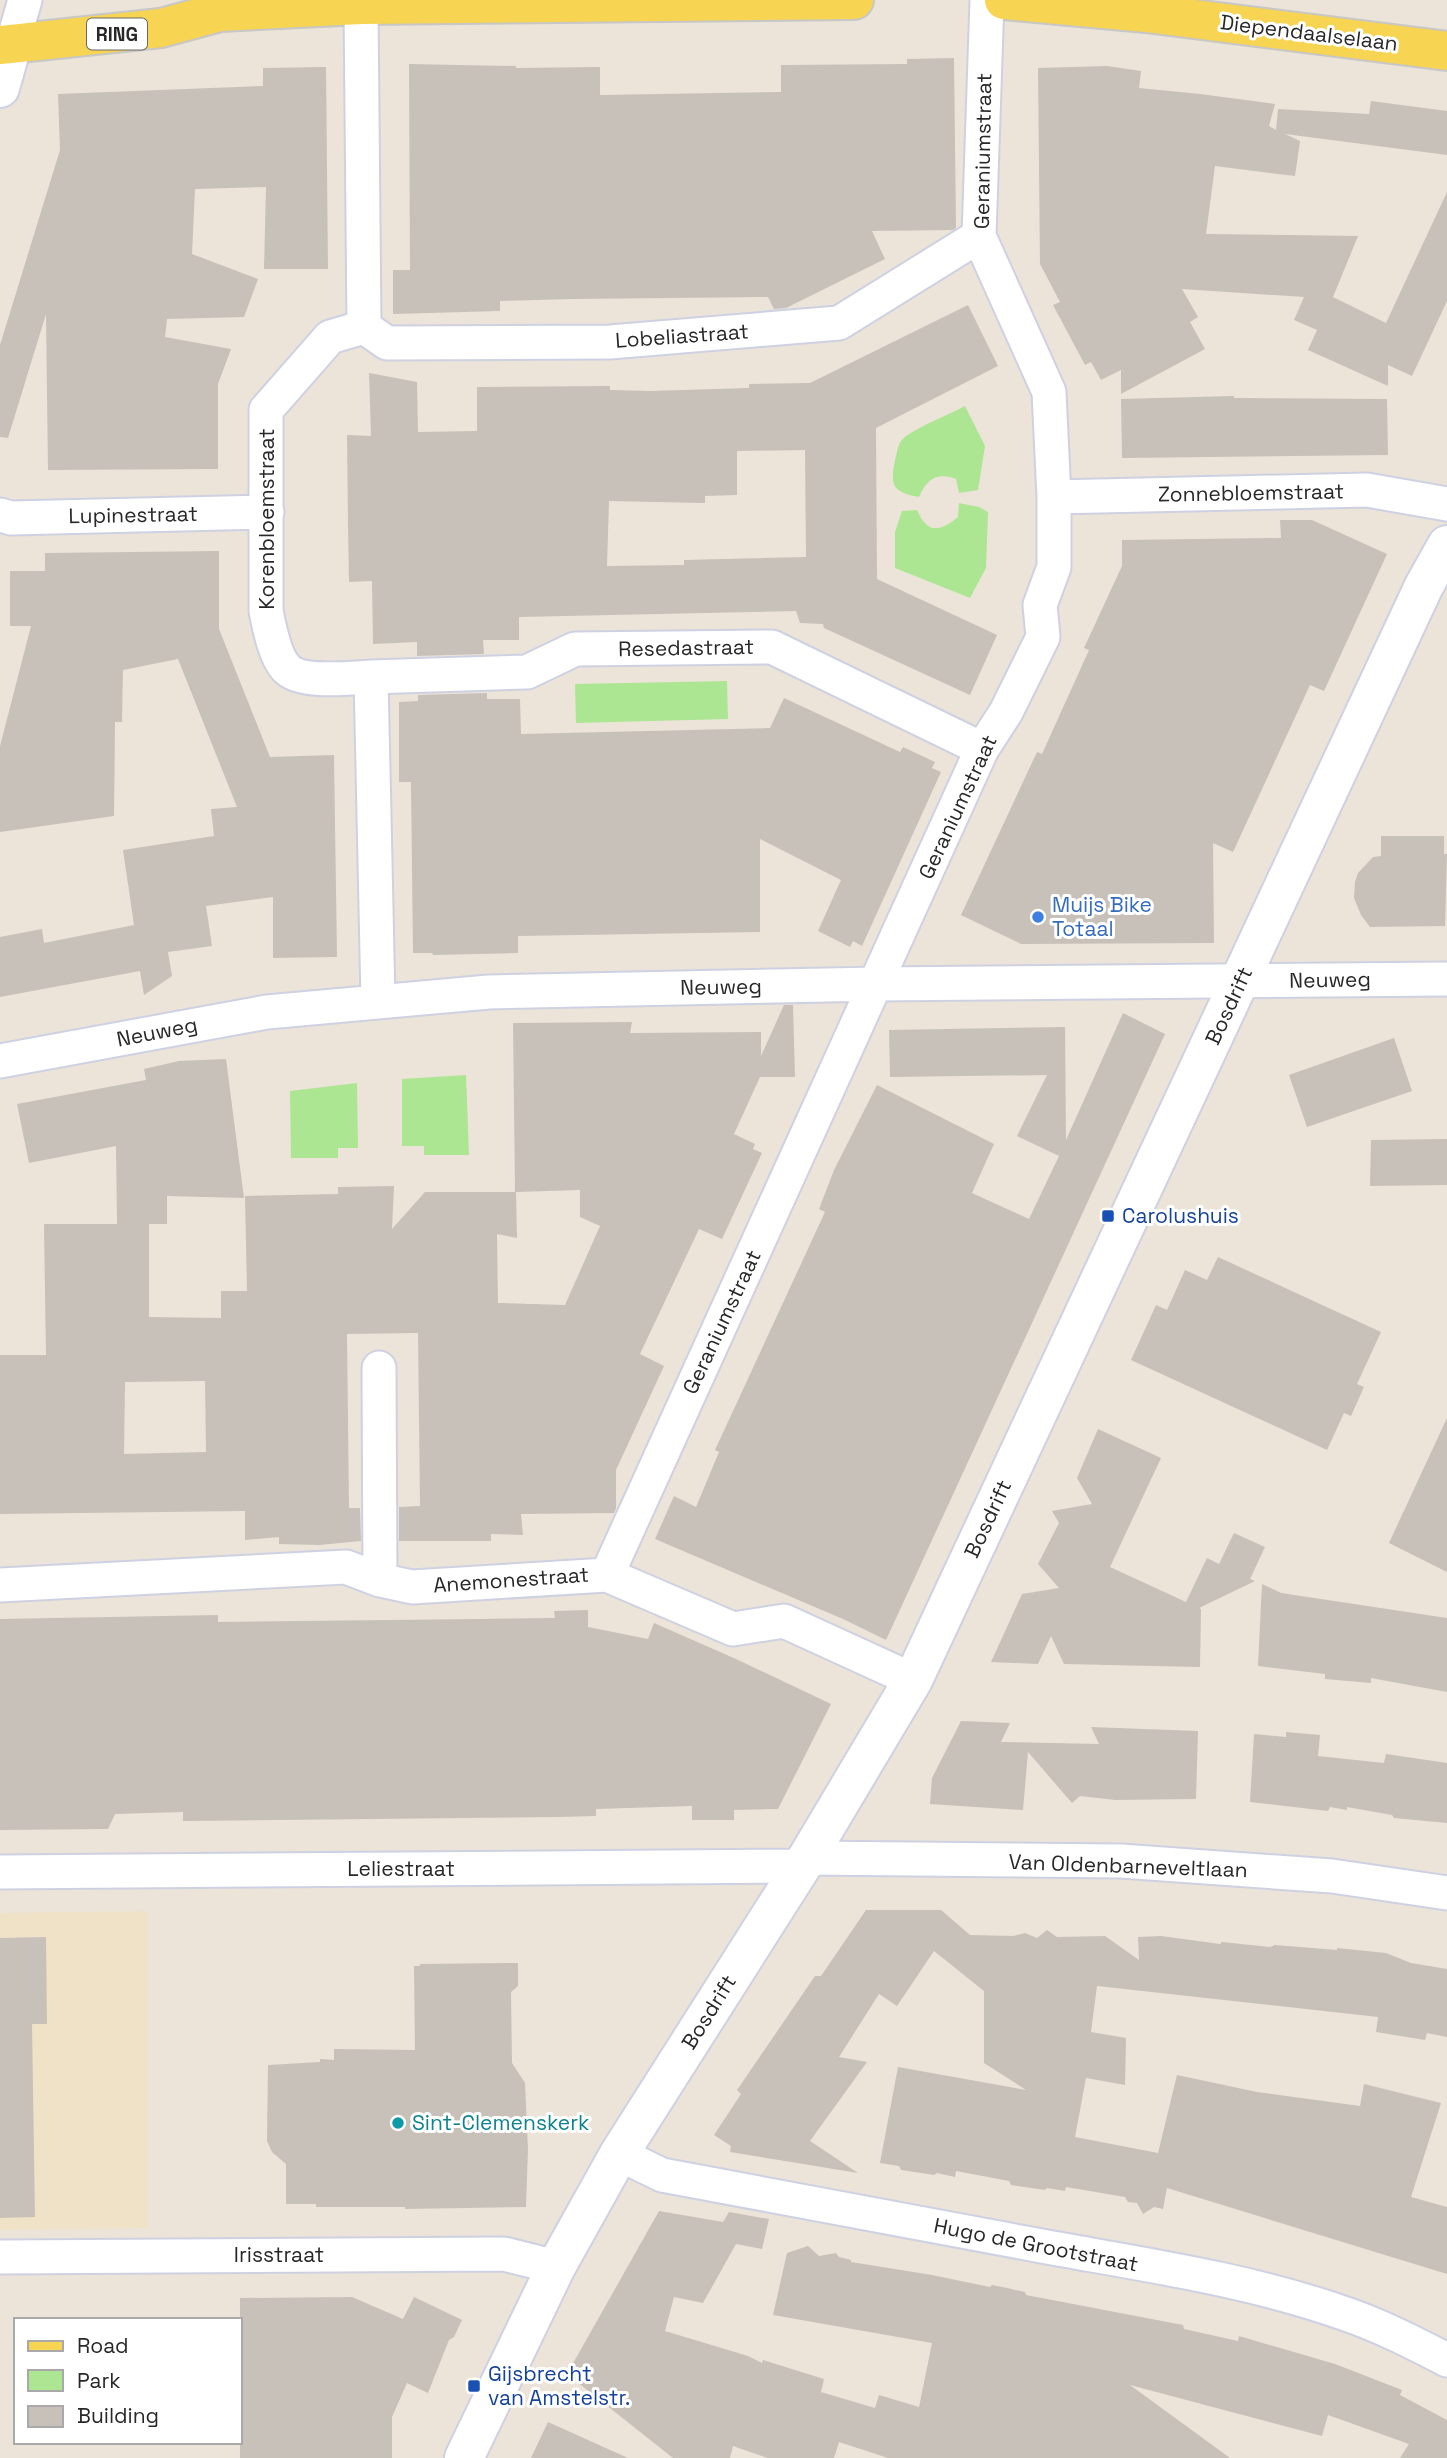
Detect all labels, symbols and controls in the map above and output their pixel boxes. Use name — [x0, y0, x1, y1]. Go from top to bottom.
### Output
street label: Diependaalselaan — [1219, 8, 1399, 57]
road number: RING — [87, 18, 147, 50]
street label: Geraniumstraat — [968, 73, 997, 229]
street label: Lobeliastraat — [614, 317, 750, 354]
street label: Korenbloemstraat — [253, 428, 280, 610]
street label: Zonnebloemstraat — [1158, 477, 1344, 508]
street label: Lupinestraat — [68, 500, 198, 529]
street label: Resedastraat — [618, 633, 754, 662]
street label: Geraniumstraat — [912, 730, 1003, 883]
place label: Muijs Bike Totaal — [1052, 891, 1152, 942]
marker: Muijs Bike Totaal — [1030, 909, 1046, 925]
street label: Bosdrift — [1199, 962, 1258, 1049]
street label: Neuweg — [1289, 965, 1371, 994]
street label: Neuweg — [680, 972, 762, 1001]
street label: Neuweg — [114, 1010, 200, 1053]
place label: Carolushuis — [1122, 1202, 1239, 1229]
marker: Carolushuis — [1100, 1208, 1116, 1224]
street label: Geraniumstraat — [676, 1245, 767, 1398]
street label: Bosdrift — [958, 1475, 1017, 1562]
street label: Anemonestraat — [432, 1561, 590, 1598]
street label: Van Oldenbarneveltlaan — [1008, 1848, 1248, 1883]
street label: Leliestraat — [347, 1855, 455, 1882]
street label: Bosdrift — [675, 1969, 742, 2054]
place label: Sint-Clemenskerk — [412, 2109, 589, 2136]
marker: Sint-Clemenskerk — [390, 2115, 406, 2131]
street label: Hugo de Grootstraat — [932, 2211, 1141, 2278]
street label: Irisstraat — [234, 2241, 324, 2268]
legend — [14, 2318, 242, 2444]
text: Road — [77, 2332, 129, 2359]
place label: Gijsbrecht van Amstelstr. — [488, 2360, 630, 2411]
text: Park — [77, 2367, 121, 2394]
marker: Gijsbrecht van Amstelstr. — [466, 2378, 482, 2394]
text: Building — [77, 2402, 159, 2429]

